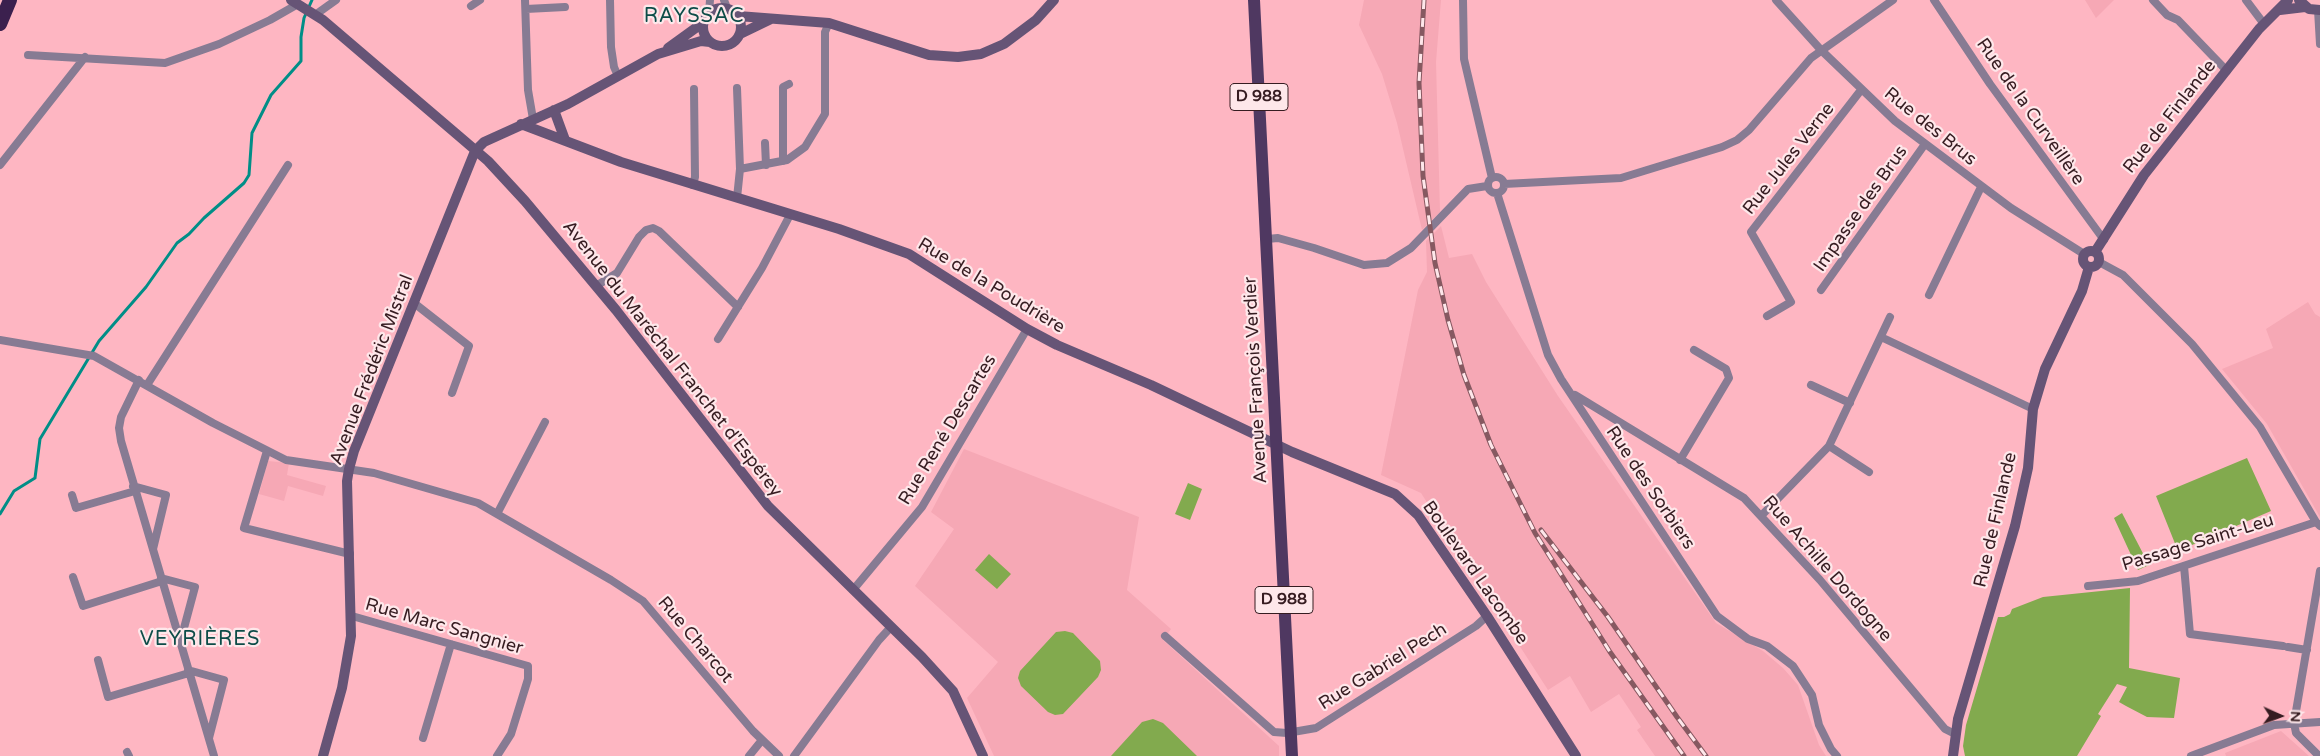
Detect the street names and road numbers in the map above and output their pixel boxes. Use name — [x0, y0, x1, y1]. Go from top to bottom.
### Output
street label: Rue de la Curveillère — [1971, 34, 2089, 190]
street label: Rue de Finlande — [2119, 56, 2221, 178]
street label: Rue des Brus — [1880, 83, 1980, 171]
road number: D 988 — [1230, 84, 1288, 110]
street label: Rue Jules Verne — [1739, 99, 1839, 219]
street label: Impasse des Brus — [1809, 142, 1913, 276]
street label: Avenue du Maréchal Franchet d'Espérey — [558, 217, 786, 501]
street label: Rue de la Poudrière — [914, 234, 1068, 338]
street label: Avenue Frédéric Mistral — [326, 272, 418, 468]
street label: Avenue François Verdier — [1240, 276, 1272, 484]
street label: Rue René Descartes — [895, 351, 1001, 509]
street label: Rue des Sorbiers — [1601, 422, 1699, 554]
street label: Rue de Finlande — [1970, 450, 2022, 590]
street label: Rue Achille Dordogne — [1758, 492, 1896, 646]
street label: Boulevard Lacombe — [1417, 497, 1533, 649]
street label: Passage Saint-Leu — [2120, 510, 2276, 576]
road number: D 988 — [1255, 586, 1313, 614]
street label: Rue Charcot — [653, 592, 737, 688]
street label: Rue Marc Sangnier — [363, 594, 525, 660]
street label: Rue Gabriel Pech — [1315, 619, 1451, 715]

